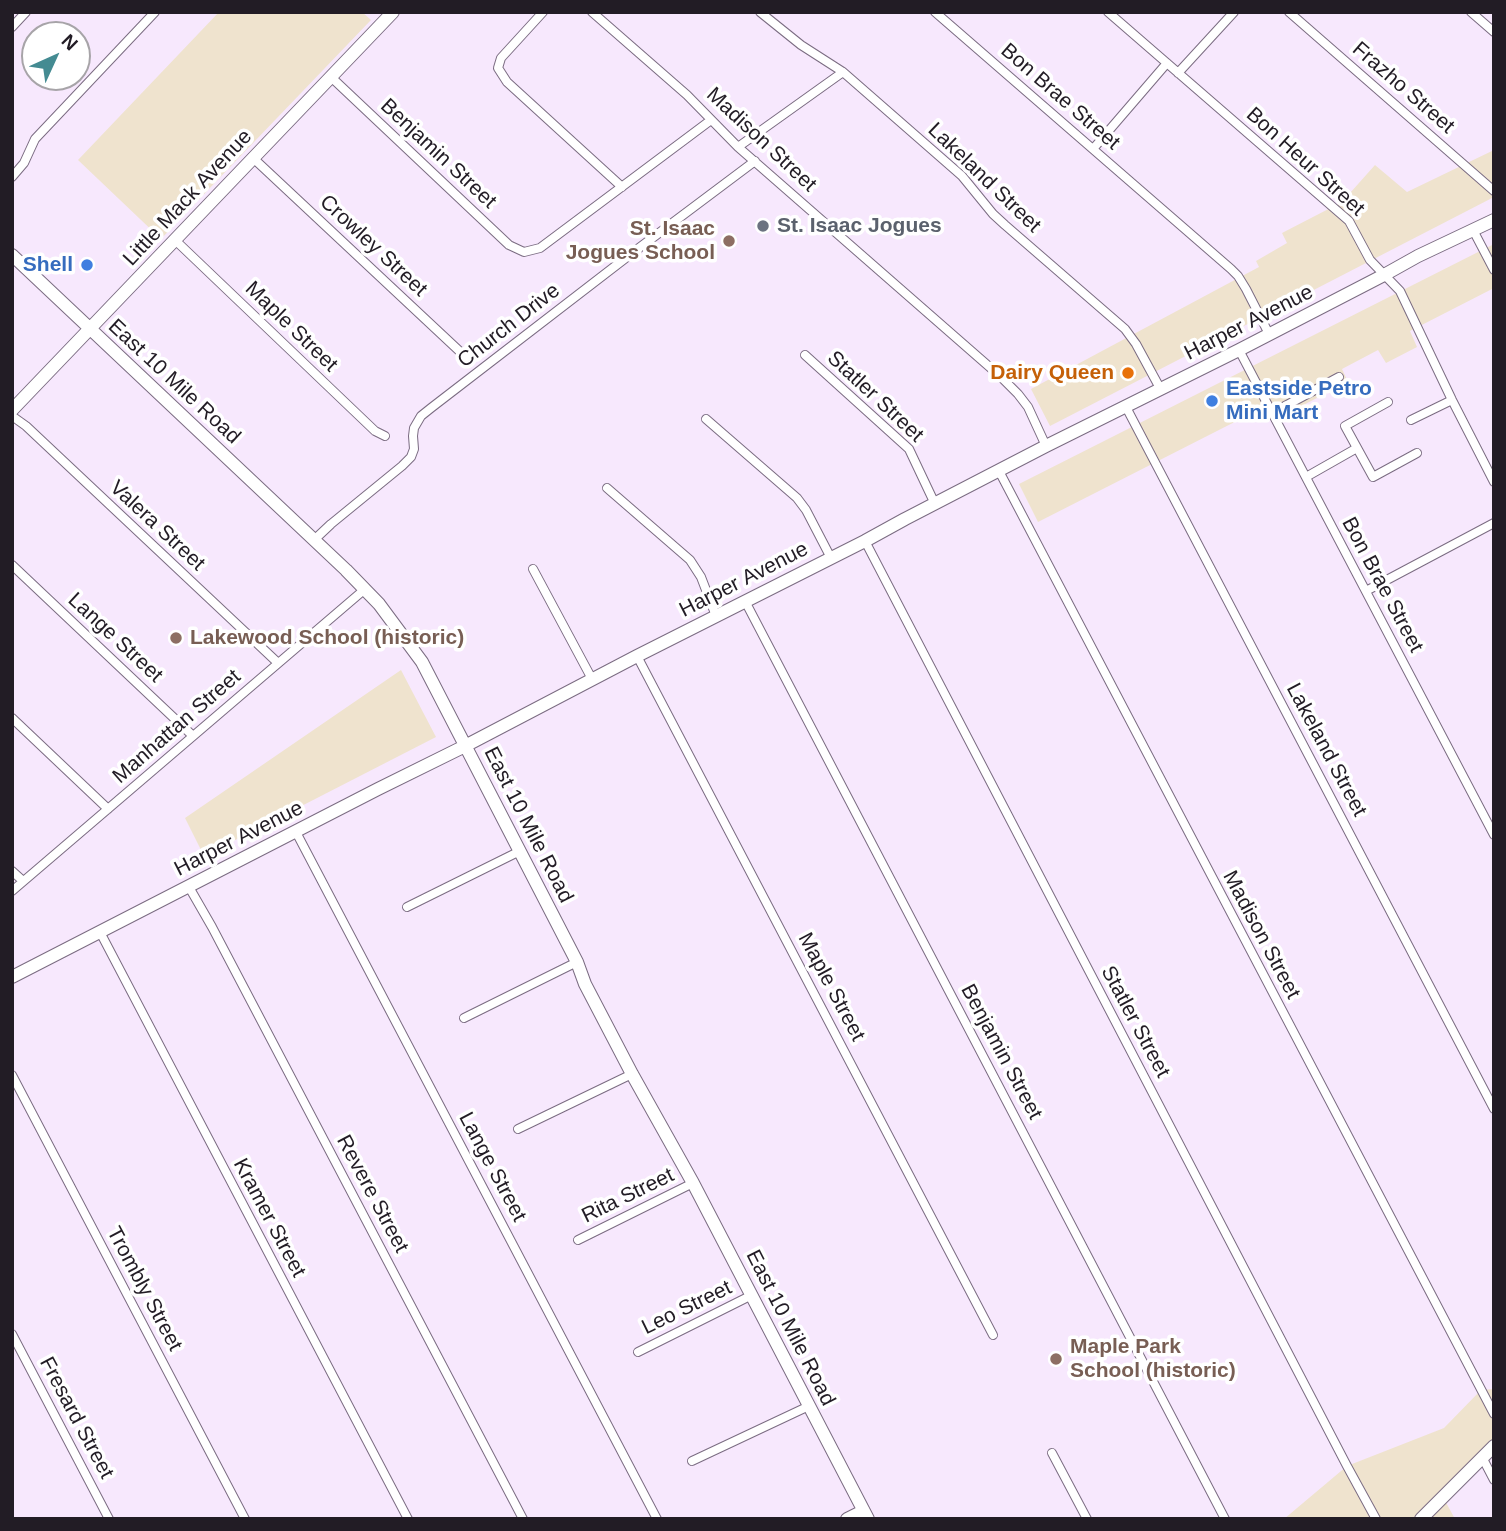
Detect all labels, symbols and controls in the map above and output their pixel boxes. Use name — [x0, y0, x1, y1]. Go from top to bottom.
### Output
north arrow — [21, 21, 91, 91]
text: N — [58, 30, 82, 54]
street label: Frazho Street — [1347, 37, 1459, 139]
street label: Bon Brae Street — [995, 38, 1125, 156]
street label: Madison Street — [701, 83, 821, 197]
street label: Benjamin Street — [375, 94, 501, 214]
street label: Bon Heur Street — [1241, 102, 1369, 222]
street label: Lakeland Street — [922, 118, 1046, 238]
street label: Little Mack Avenue — [118, 125, 258, 271]
street label: Crowley Street — [314, 190, 432, 302]
place label: St. Isaac Jogues — [777, 213, 942, 239]
place label: St. Isaac Jogues School — [566, 216, 715, 266]
marker: St. Isaac Jogues — [755, 218, 771, 234]
marker: St. Isaac Jogues School — [721, 233, 737, 249]
place label: Shell — [23, 252, 73, 278]
marker: Shell — [79, 257, 95, 273]
street label: Maple Street — [239, 277, 343, 377]
street label: Church Drive — [453, 278, 565, 374]
street label: Harper Avenue — [1181, 280, 1317, 366]
street label: East 10 Mile Road — [103, 314, 245, 450]
street label: Statler Street — [822, 346, 928, 448]
place label: Dairy Queen — [990, 360, 1114, 386]
marker: Dairy Queen — [1120, 365, 1136, 381]
place label: Eastside Petro Mini Mart — [1226, 376, 1372, 426]
marker: Eastside Petro Mini Mart — [1204, 393, 1220, 409]
street label: Valera Street — [104, 476, 210, 576]
street label: Bon Brae Street — [1336, 513, 1428, 657]
street label: Harper Avenue — [676, 537, 812, 623]
street label: Lange Street — [62, 588, 168, 688]
place label: Lakewood School (historic) — [190, 625, 464, 651]
marker: Lakewood School (historic) — [168, 630, 184, 646]
street label: Manhattan Street — [108, 665, 246, 789]
street label: Lakeland Street — [1280, 679, 1372, 821]
street label: East 10 Mile Road — [478, 743, 578, 907]
street label: Harper Avenue — [171, 796, 307, 882]
street label: Madison Street — [1217, 867, 1305, 1003]
street label: Maple Street — [792, 929, 870, 1045]
street label: Statler Street — [1095, 962, 1175, 1082]
street label: Benjamin Street — [955, 980, 1047, 1124]
street label: Lange Street — [453, 1108, 531, 1226]
street label: Revere Street — [330, 1131, 414, 1257]
street label: Kramer Street — [227, 1154, 311, 1282]
street label: Rita Street — [578, 1163, 678, 1229]
street label: Trombly Street — [101, 1223, 187, 1355]
street label: East 10 Mile Road — [740, 1246, 840, 1410]
street label: Leo Street — [638, 1275, 736, 1341]
place label: Maple Park School (historic) — [1070, 1334, 1236, 1384]
marker: Maple Park School (historic) — [1048, 1351, 1064, 1367]
street label: Fresard Street — [33, 1353, 119, 1483]

